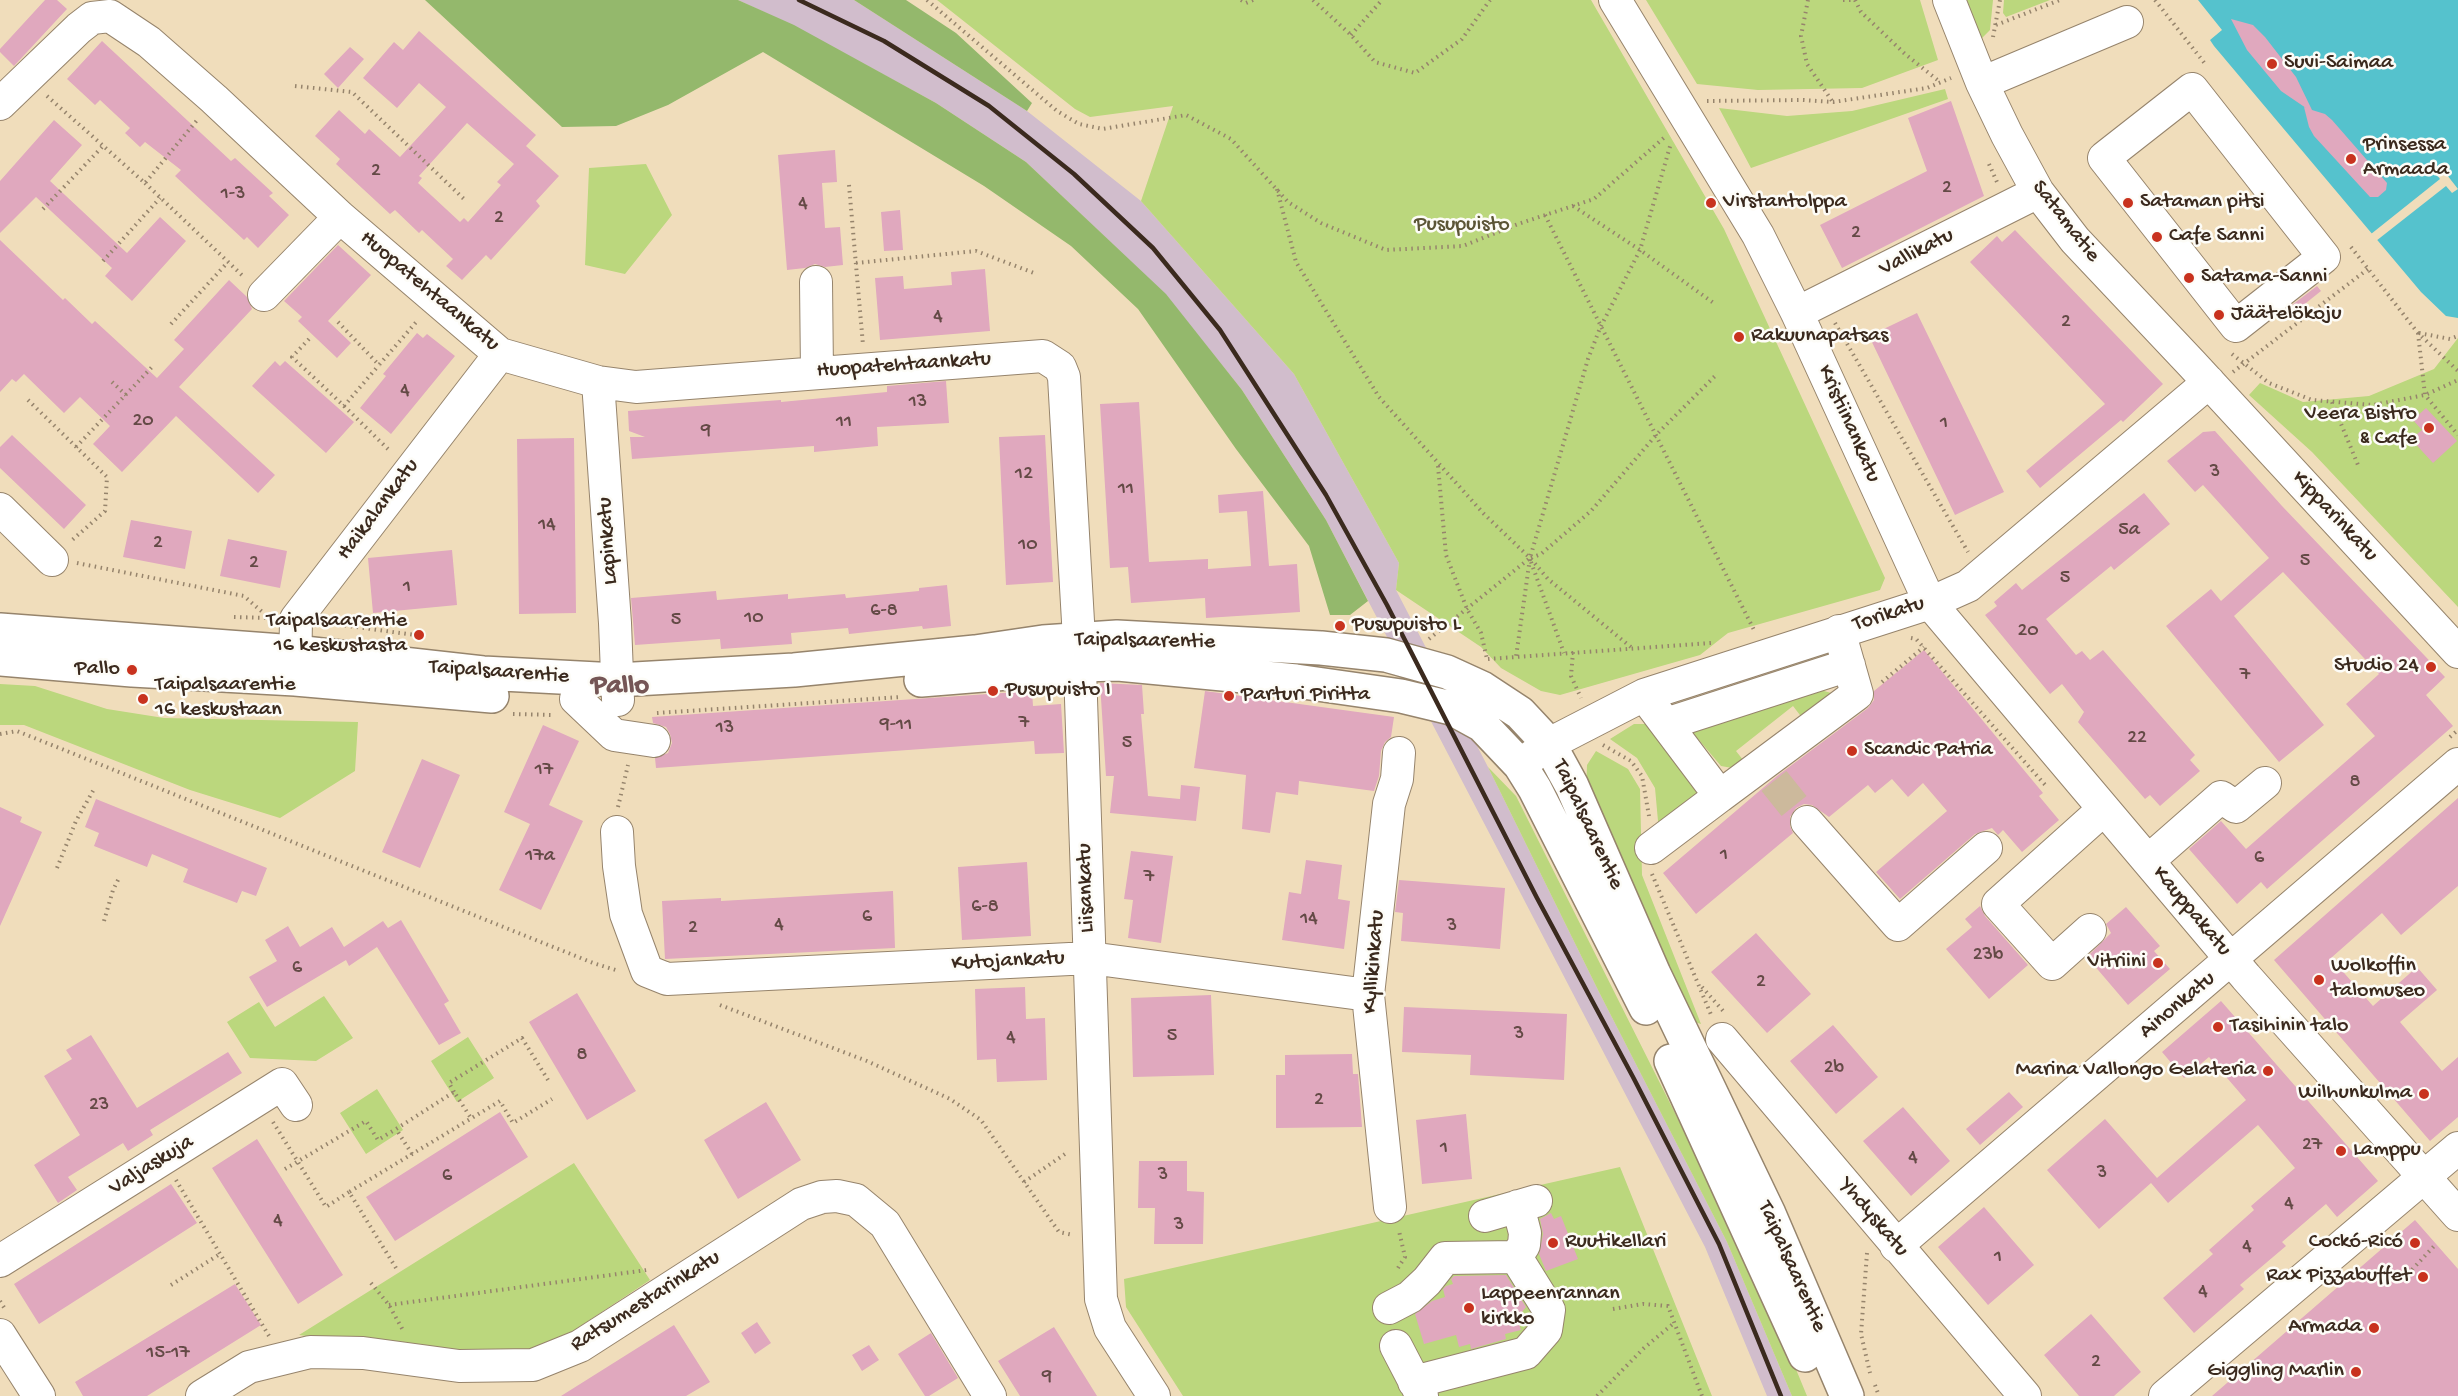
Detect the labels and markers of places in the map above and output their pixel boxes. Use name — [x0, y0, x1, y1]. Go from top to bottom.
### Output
place label: Suvi-Saimaa — [2284, 51, 2393, 77]
marker: Suvi-Saimaa — [2265, 57, 2279, 71]
place label: Prinsessa Armaada — [2363, 133, 2449, 184]
marker: Prinsessa Armaada — [2344, 152, 2358, 166]
place label: Virstantolppa — [1723, 190, 1847, 216]
place label: Sataman pitsi — [2140, 190, 2265, 216]
marker: Virstantolppa — [1704, 196, 1718, 210]
marker: Sataman pitsi — [2121, 196, 2135, 210]
place label: Cafe Sanni — [2169, 224, 2265, 250]
marker: Cafe Sanni — [2150, 230, 2164, 244]
place label: Satama-Sanni — [2201, 265, 2327, 291]
marker: Satama-Sanni — [2182, 271, 2196, 285]
place label: Jäätelökoju — [2231, 302, 2342, 328]
marker: Jäätelökoju — [2212, 308, 2226, 322]
place label: Rakuunapatsas — [1751, 324, 1888, 350]
marker: Rakuunapatsas — [1732, 330, 1746, 344]
place label: Veera Bistro & Cafe — [2305, 402, 2417, 454]
marker: Veera Bistro & Cafe — [2422, 421, 2436, 435]
place label: Taipalsaarentie 16 keskustasta — [266, 609, 407, 660]
place label: Pusupuisto L — [1352, 613, 1461, 639]
marker: Pusupuisto L — [1333, 619, 1347, 633]
marker: Taipalsaarentie 16 keskustasta — [412, 628, 426, 642]
place label: Studio 24 — [2334, 654, 2419, 680]
place label: Pallo — [75, 657, 120, 683]
marker: Studio 24 — [2424, 660, 2438, 674]
marker: Pallo — [125, 663, 139, 677]
place label: Taipalsaarentie 16 keskustaan — [155, 673, 296, 724]
place label: Pusupuisto I — [1005, 678, 1111, 704]
place label: Parturi Piritta — [1241, 683, 1370, 709]
marker: Pusupuisto I — [986, 684, 1000, 698]
marker: Parturi Piritta — [1222, 689, 1236, 703]
marker: Taipalsaarentie 16 keskustaan — [136, 692, 150, 706]
place label: Scandic Patria — [1864, 738, 1993, 764]
marker: Scandic Patria — [1845, 744, 1859, 758]
place label: Vitriini — [2087, 950, 2146, 976]
place label: Wolkoffin talomuseo — [2331, 954, 2425, 1005]
marker: Vitriini — [2151, 956, 2165, 970]
marker: Wolkoffin talomuseo — [2312, 973, 2326, 987]
place label: Tasihinin talo — [2230, 1014, 2348, 1040]
marker: Tasihinin talo — [2211, 1020, 2225, 1034]
place label: Marina Vallongo Gelateria — [2016, 1058, 2256, 1084]
marker: Marina Vallongo Gelateria — [2261, 1064, 2275, 1078]
place label: Wilhunkulma — [2298, 1081, 2412, 1107]
marker: Wilhunkulma — [2417, 1087, 2431, 1101]
place label: Lamppu — [2353, 1138, 2421, 1164]
marker: Lamppu — [2334, 1144, 2348, 1158]
place label: Ruutikellari — [1565, 1230, 1667, 1256]
place label: Cockó-Ricó — [2309, 1230, 2403, 1256]
marker: Ruutikellari — [1546, 1236, 1560, 1250]
marker: Cockó-Ricó — [2408, 1236, 2422, 1250]
place label: Rax Pizzabuffet — [2266, 1264, 2411, 1290]
marker: Rax Pizzabuffet — [2416, 1270, 2430, 1284]
place label: Lappeenrannan kirkko — [1481, 1282, 1620, 1334]
marker: Lappeenrannan kirkko — [1462, 1301, 1476, 1315]
place label: Armada — [2288, 1315, 2362, 1341]
marker: Armada — [2367, 1321, 2381, 1335]
place label: Giggling Marlin — [2207, 1359, 2344, 1385]
marker: Giggling Marlin — [2349, 1365, 2363, 1379]

